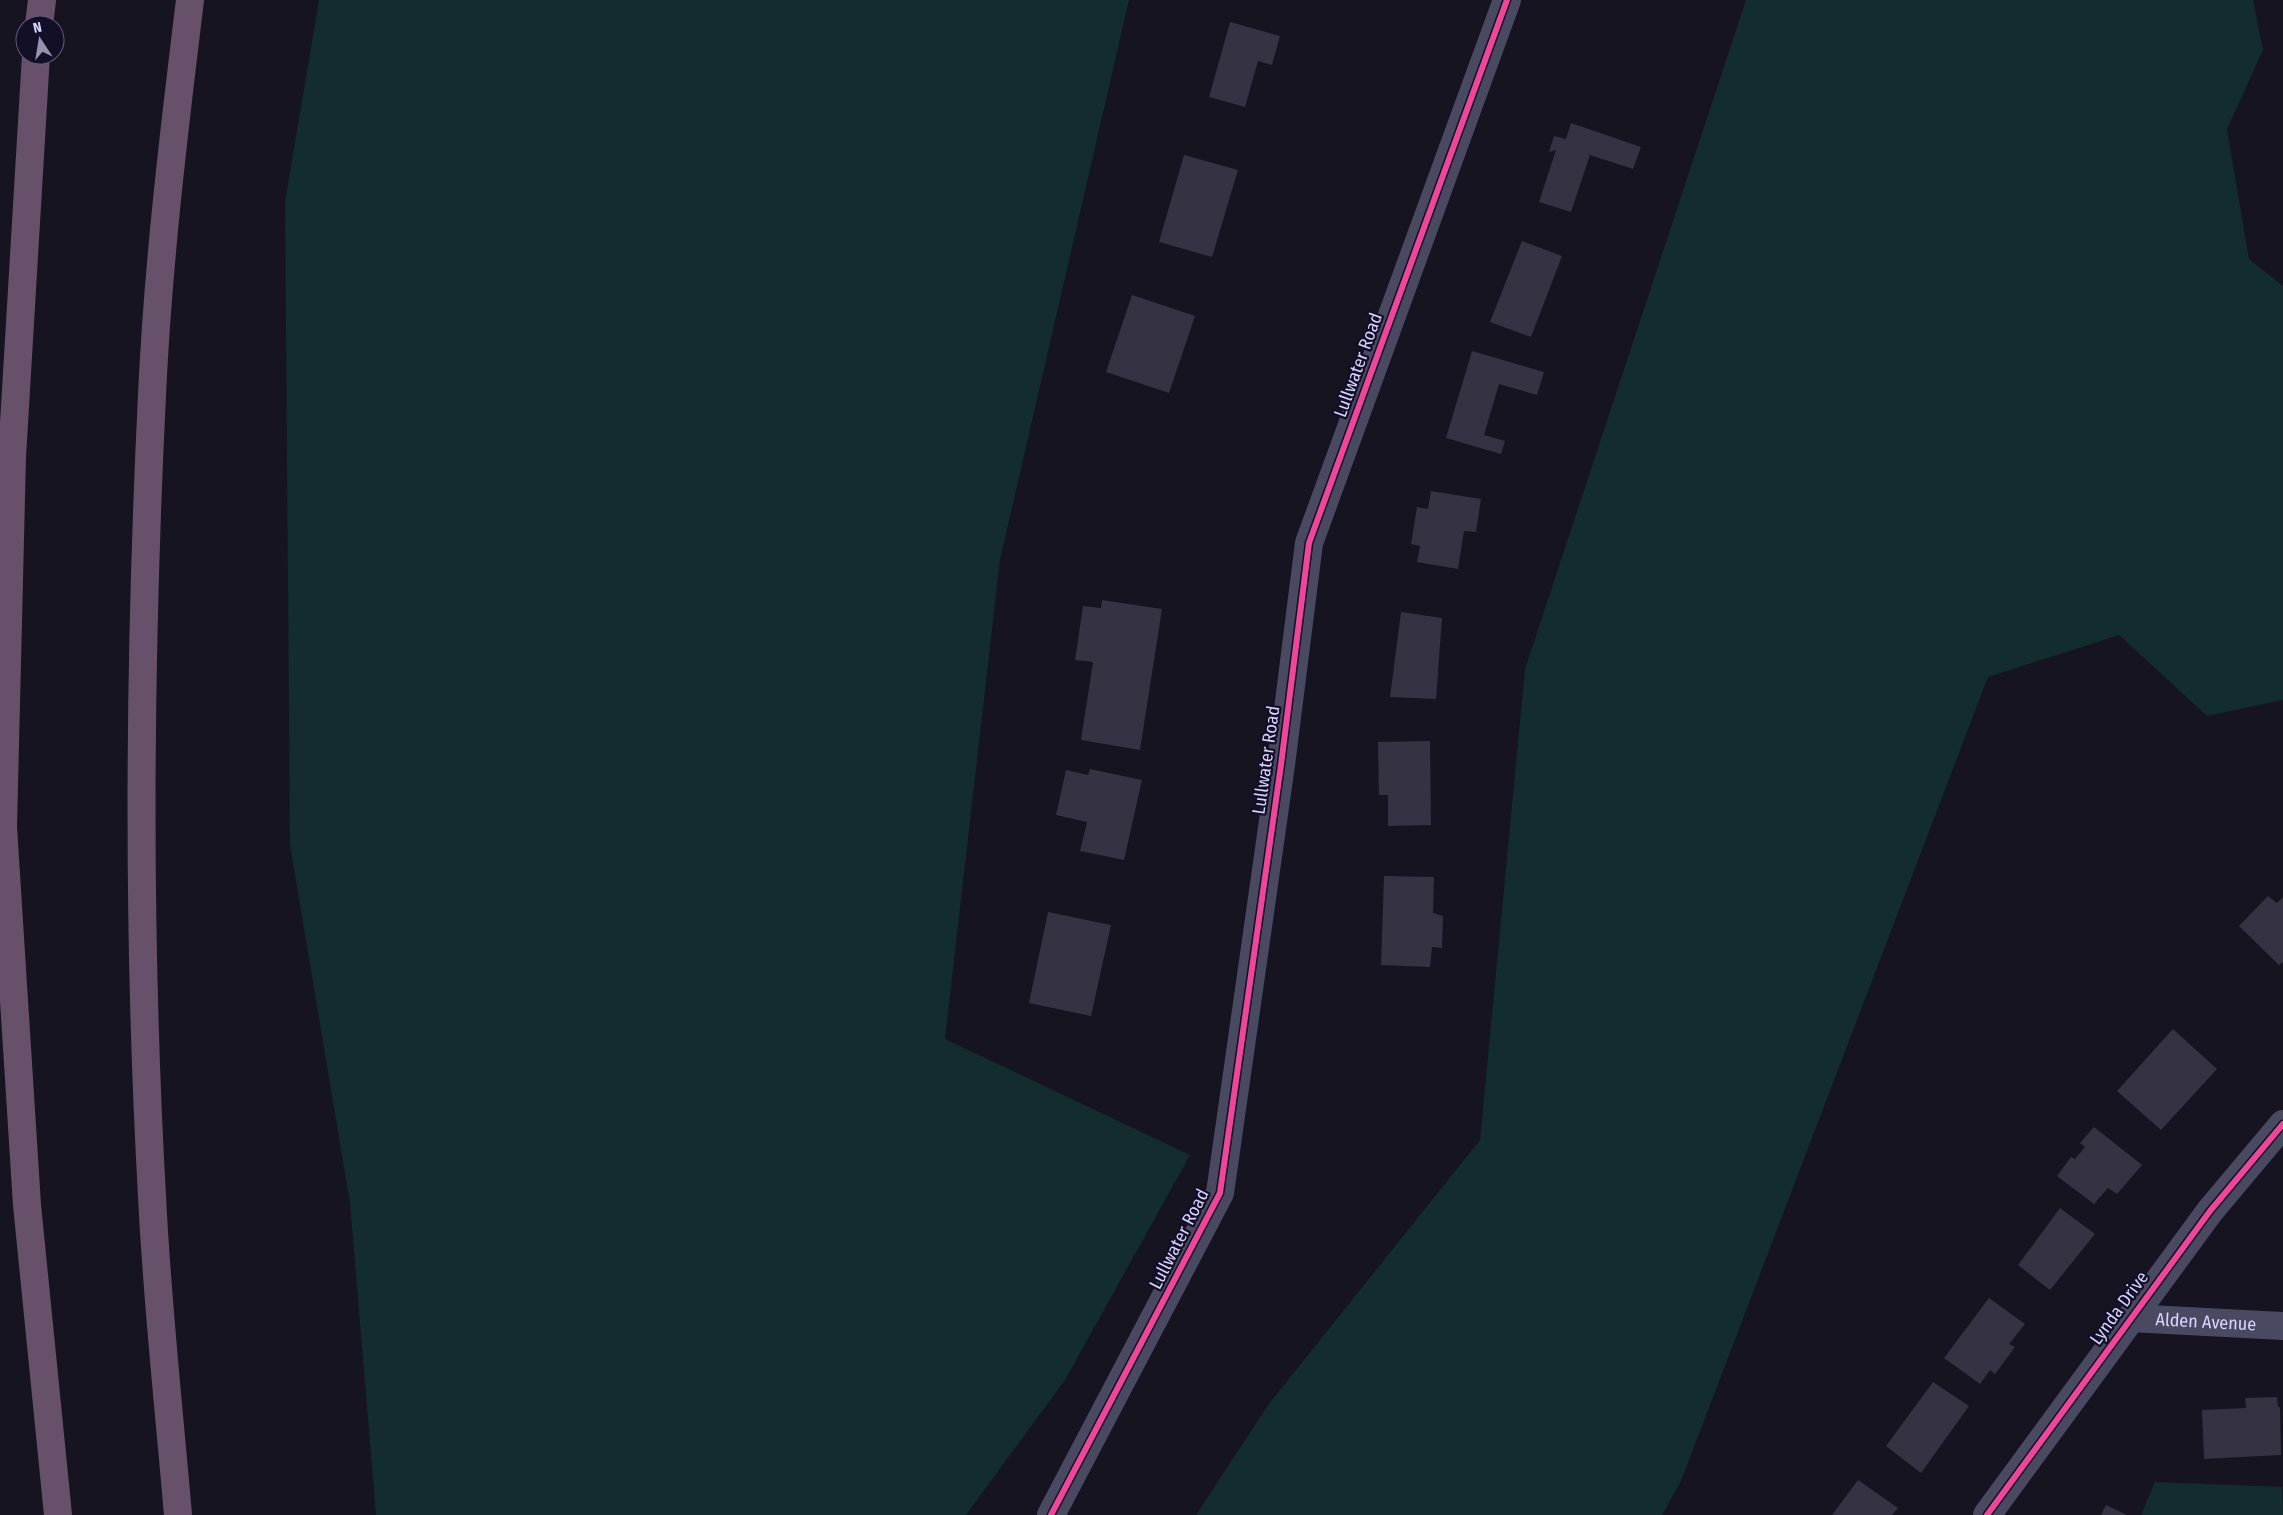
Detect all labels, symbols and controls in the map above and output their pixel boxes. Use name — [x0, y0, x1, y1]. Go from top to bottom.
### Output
north arrow — [15, 15, 65, 65]
text: N — [32, 19, 43, 37]
street label: Lullwater Road — [1329, 310, 1387, 420]
street label: Lullwater Road — [1247, 704, 1285, 816]
street label: Lullwater Road — [1144, 1185, 1214, 1293]
street label: Lynda Drive — [2085, 1267, 2153, 1349]
street label: Alden Avenue — [2155, 1308, 2257, 1336]

